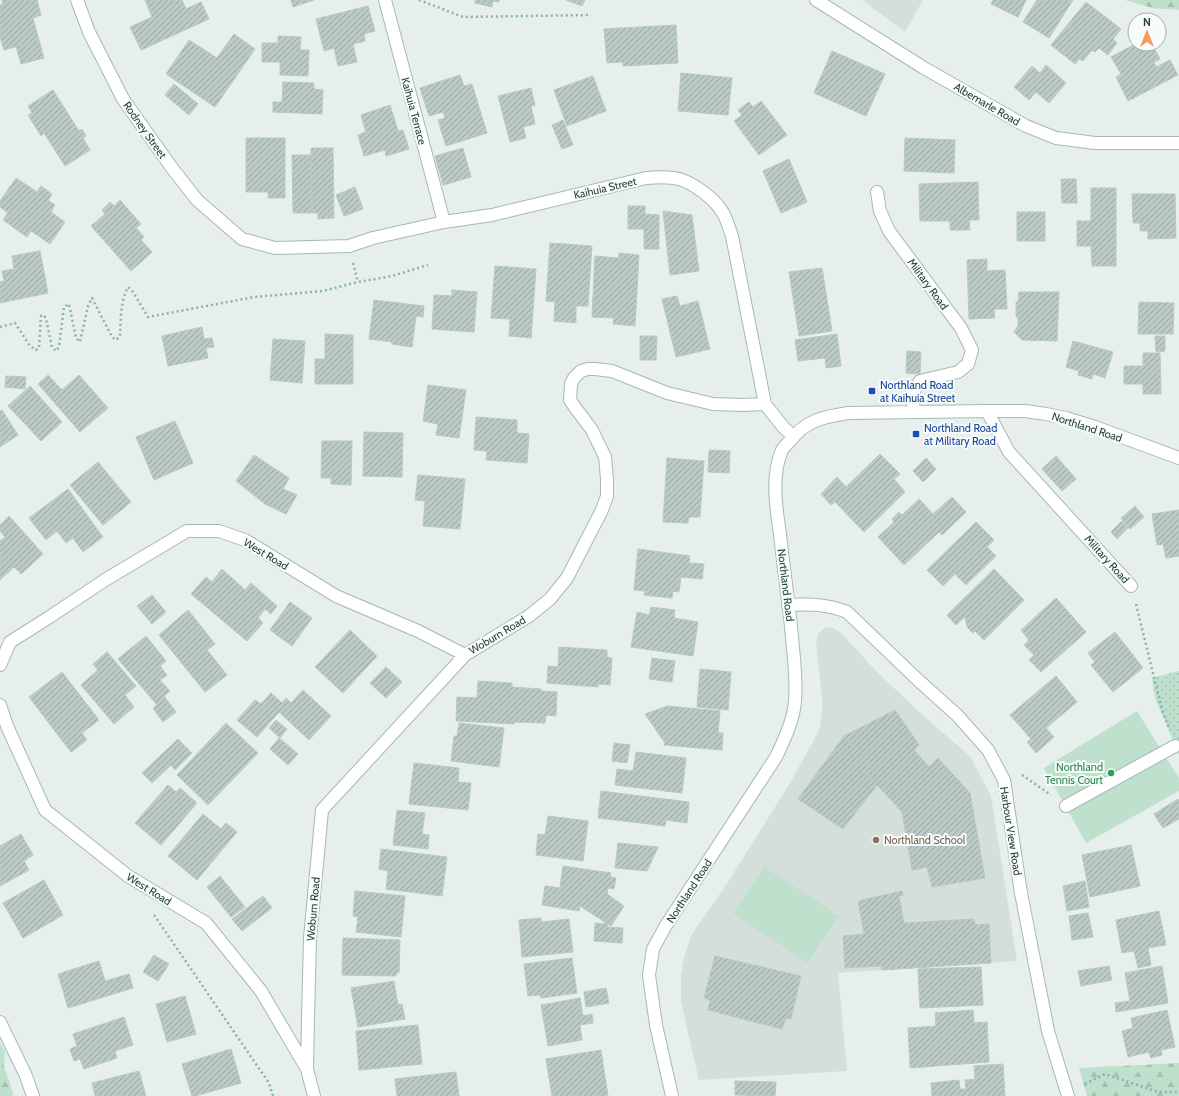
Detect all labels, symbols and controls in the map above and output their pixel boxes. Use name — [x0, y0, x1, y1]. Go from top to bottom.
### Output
north arrow — [1127, 12, 1167, 52]
text: N — [1143, 15, 1151, 29]
street label: Kaihuia Terrace — [398, 76, 430, 146]
street label: Albemarle Road — [951, 79, 1023, 129]
street label: Rodney Street — [120, 99, 170, 162]
street label: Kaihuia Street — [572, 174, 638, 202]
street label: Military Road — [905, 255, 951, 313]
place label: Northland Road at Kaihuia Street — [880, 378, 956, 405]
marker: Northland Road at Kaihuia Street — [867, 386, 877, 396]
street label: Northland Road — [1050, 409, 1124, 445]
place label: Northland Road at Military Road — [924, 421, 997, 448]
marker: Northland Road at Military Road — [911, 429, 921, 439]
street label: Military Road — [1082, 532, 1132, 586]
street label: West Road — [241, 535, 291, 573]
street label: Northland Road — [775, 548, 797, 622]
street label: Woburn Road — [466, 613, 528, 657]
place label: Northland Tennis Court — [1045, 760, 1103, 787]
marker: Northland Tennis Court — [1106, 768, 1116, 778]
street label: Harbour View Road — [997, 786, 1025, 876]
place label: Northland School — [884, 833, 966, 847]
marker: Northland School — [871, 835, 881, 845]
street label: Northland Road — [663, 856, 715, 926]
street label: West Road — [124, 870, 174, 908]
street label: Woburn Road — [303, 877, 323, 941]

